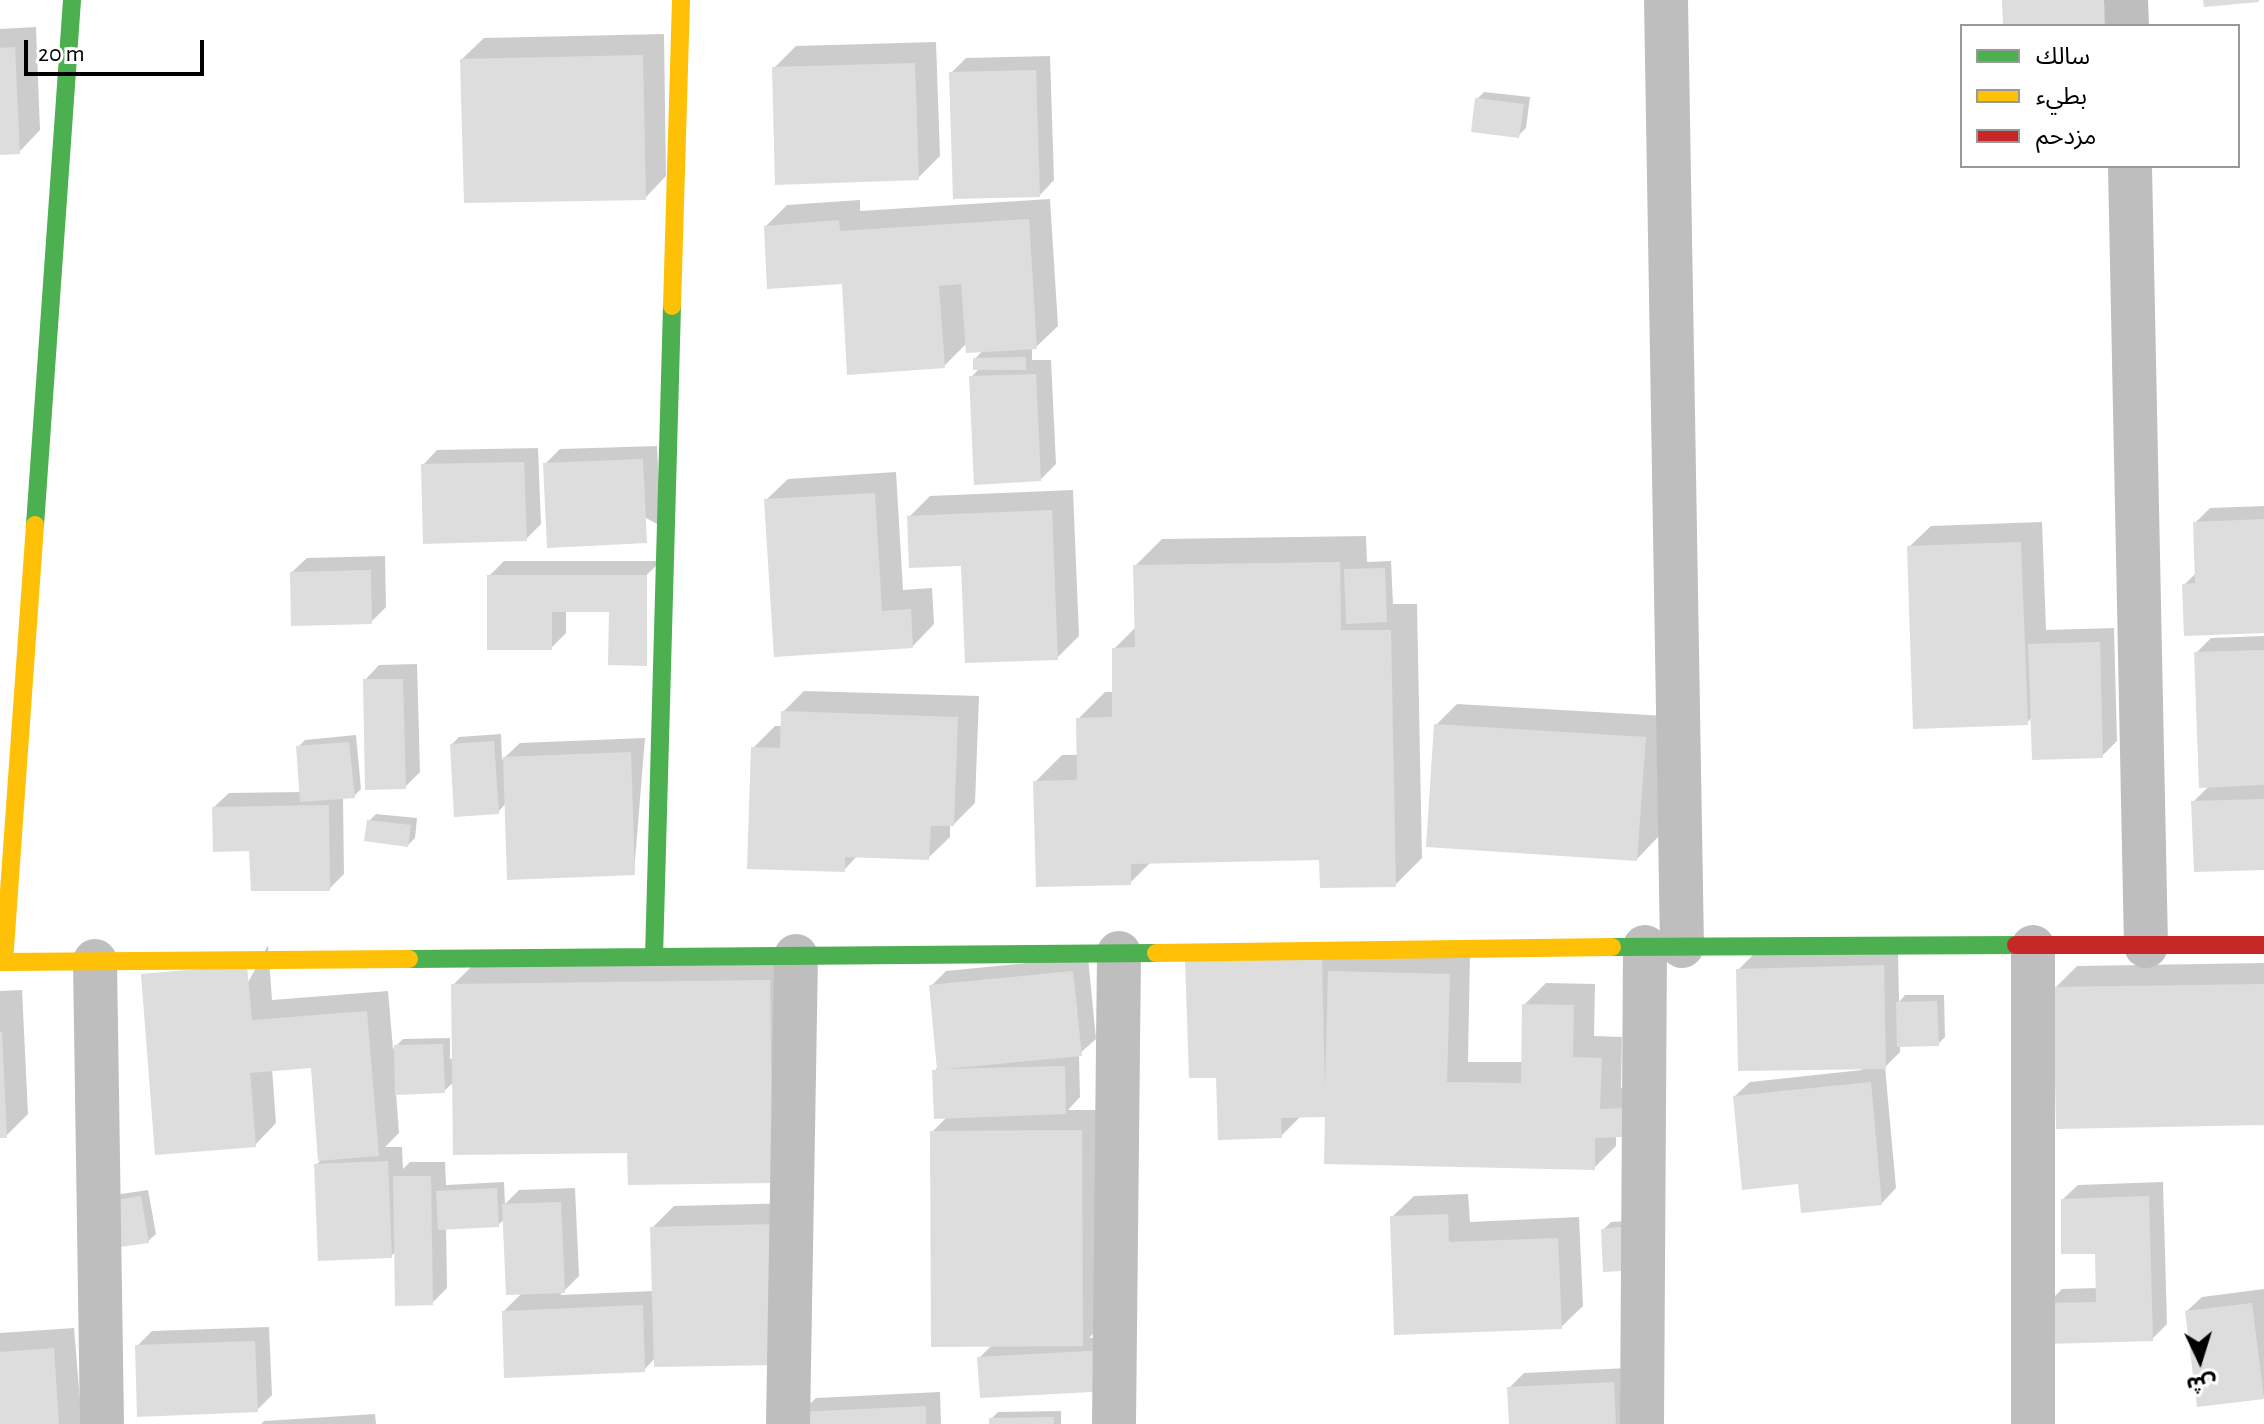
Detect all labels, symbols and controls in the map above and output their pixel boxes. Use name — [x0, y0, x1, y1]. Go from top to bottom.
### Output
scale bar — [28, 24, 208, 74]
legend — [1960, 24, 2240, 168]
text: 20 m — [38, 42, 85, 66]
text: سالك — [2036, 45, 2090, 69]
text: بطيء — [2036, 85, 2087, 109]
text: مزدحم — [2036, 125, 2096, 149]
north arrow — [2160, 1320, 2240, 1400]
text: ش — [2186, 1372, 2217, 1396]

